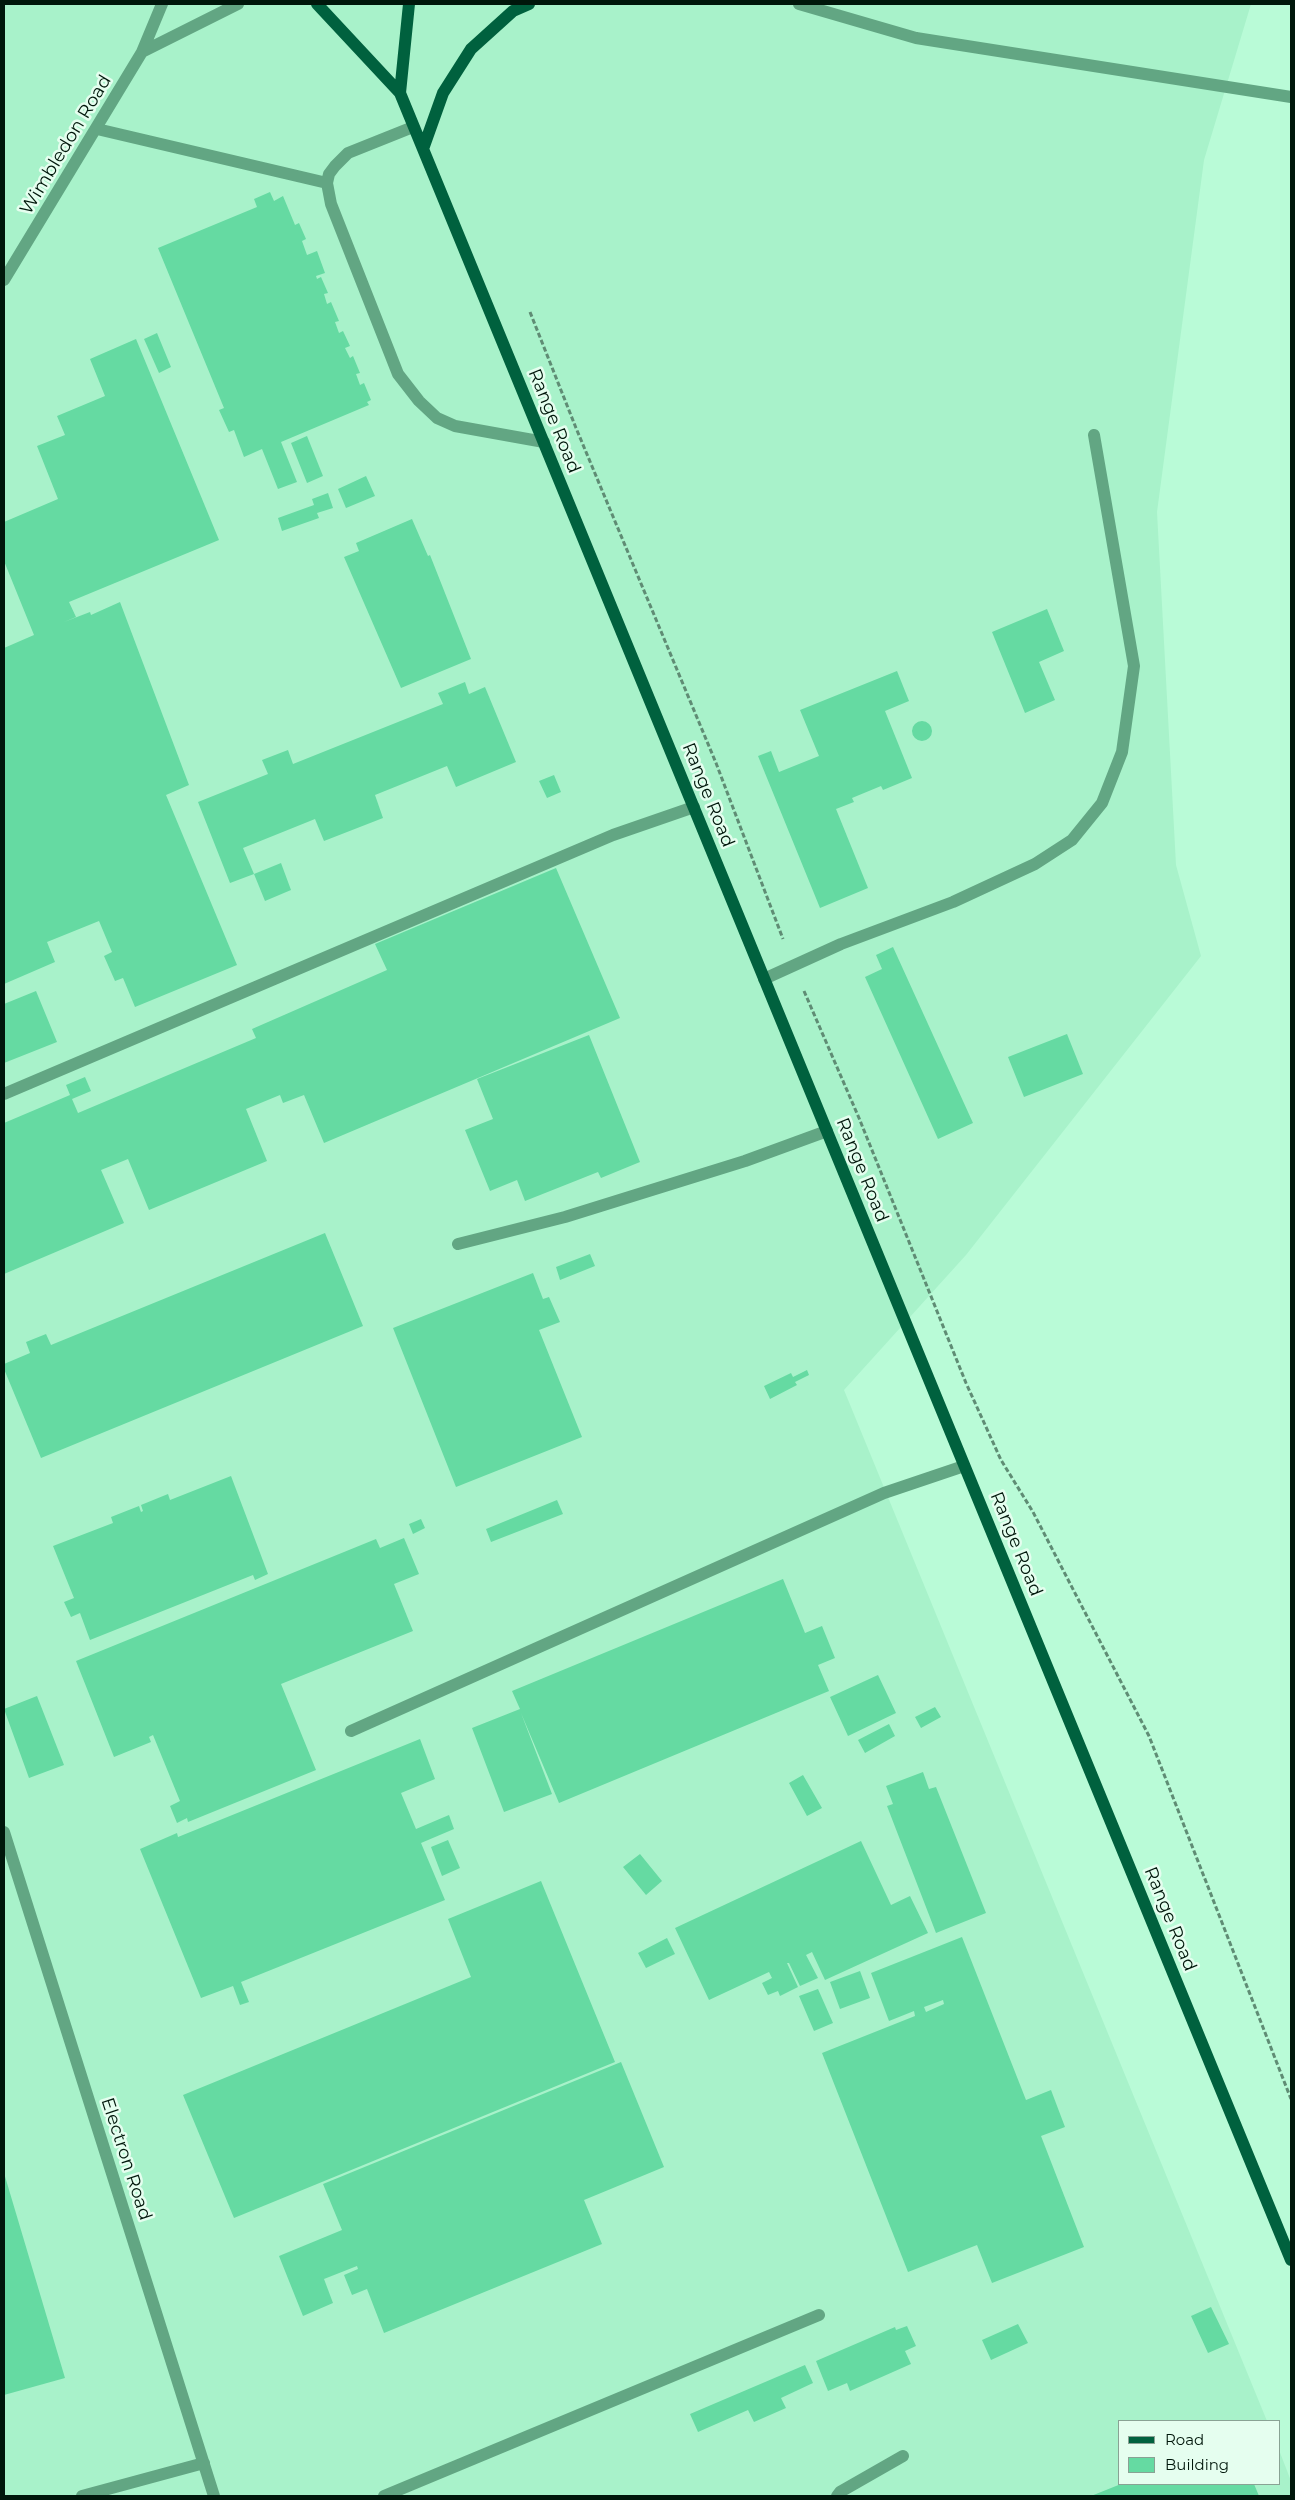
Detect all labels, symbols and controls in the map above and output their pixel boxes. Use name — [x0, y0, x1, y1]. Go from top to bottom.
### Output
street label: Wimbledon Road — [16, 71, 116, 219]
street label: Range Road — [523, 366, 585, 476]
street label: Range Road — [677, 740, 739, 850]
street label: Range Road — [831, 1115, 893, 1225]
street label: Range Road — [985, 1489, 1047, 1599]
street label: Range Road — [1139, 1864, 1201, 1974]
street label: Electron Road — [96, 2095, 156, 2223]
legend — [1118, 2420, 1280, 2485]
text: Road — [1165, 2430, 1204, 2449]
text: Building — [1165, 2455, 1229, 2474]

